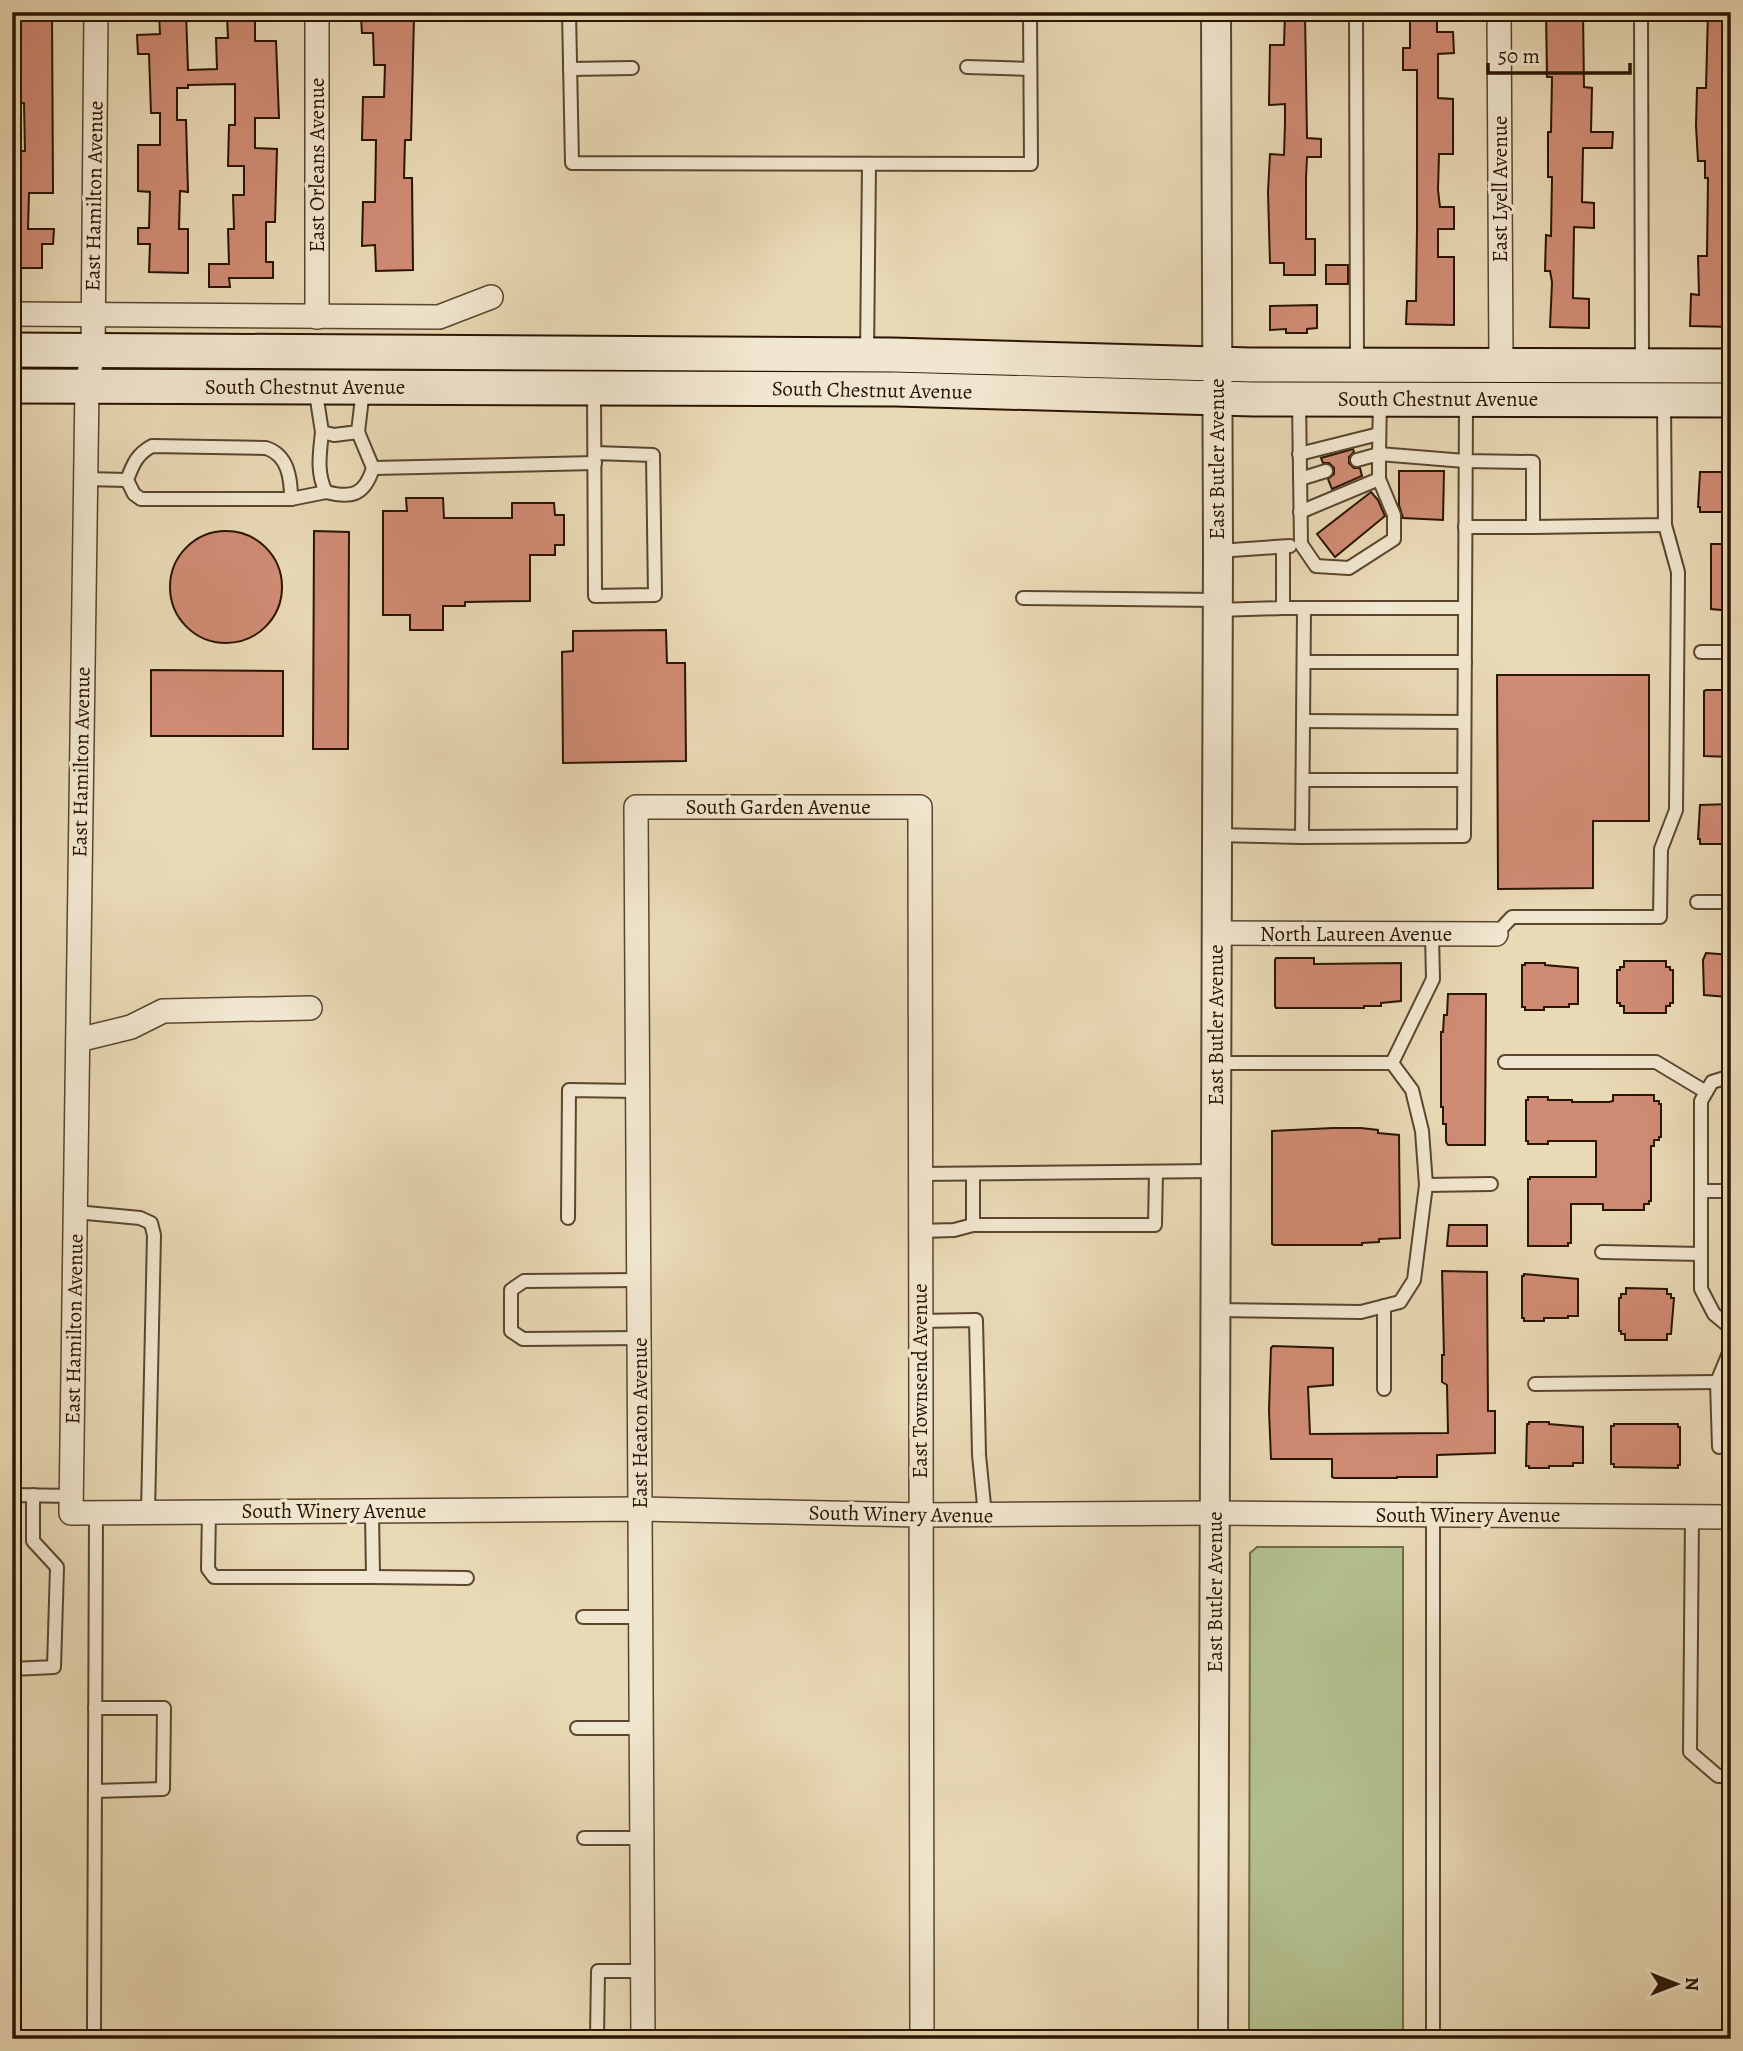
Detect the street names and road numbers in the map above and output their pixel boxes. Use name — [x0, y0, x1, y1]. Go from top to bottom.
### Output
street label: East Orleans Avenue — [303, 78, 331, 252]
street label: East Hamilton Avenue — [78, 100, 110, 292]
street label: East Lyell Avenue — [1486, 115, 1514, 263]
street label: South Chestnut Avenue — [205, 373, 405, 401]
street label: South Chestnut Avenue — [772, 374, 972, 406]
street label: East Butler Avenue — [1203, 378, 1231, 540]
street label: South Chestnut Avenue — [1338, 385, 1538, 413]
street label: East Hamilton Avenue — [65, 666, 97, 858]
street label: South Garden Avenue — [685, 793, 871, 821]
street label: North Laureen Avenue — [1260, 920, 1452, 948]
street label: East Butler Avenue — [1202, 944, 1230, 1106]
street label: East Hamilton Avenue — [58, 1233, 90, 1425]
street label: East Townsend Avenue — [906, 1283, 934, 1479]
street label: East Heaton Avenue — [626, 1337, 654, 1509]
street label: South Winery Avenue — [242, 1497, 426, 1525]
street label: South Winery Avenue — [808, 1498, 994, 1530]
street label: South Winery Avenue — [1376, 1501, 1560, 1529]
street label: East Butler Avenue — [1201, 1511, 1229, 1673]

